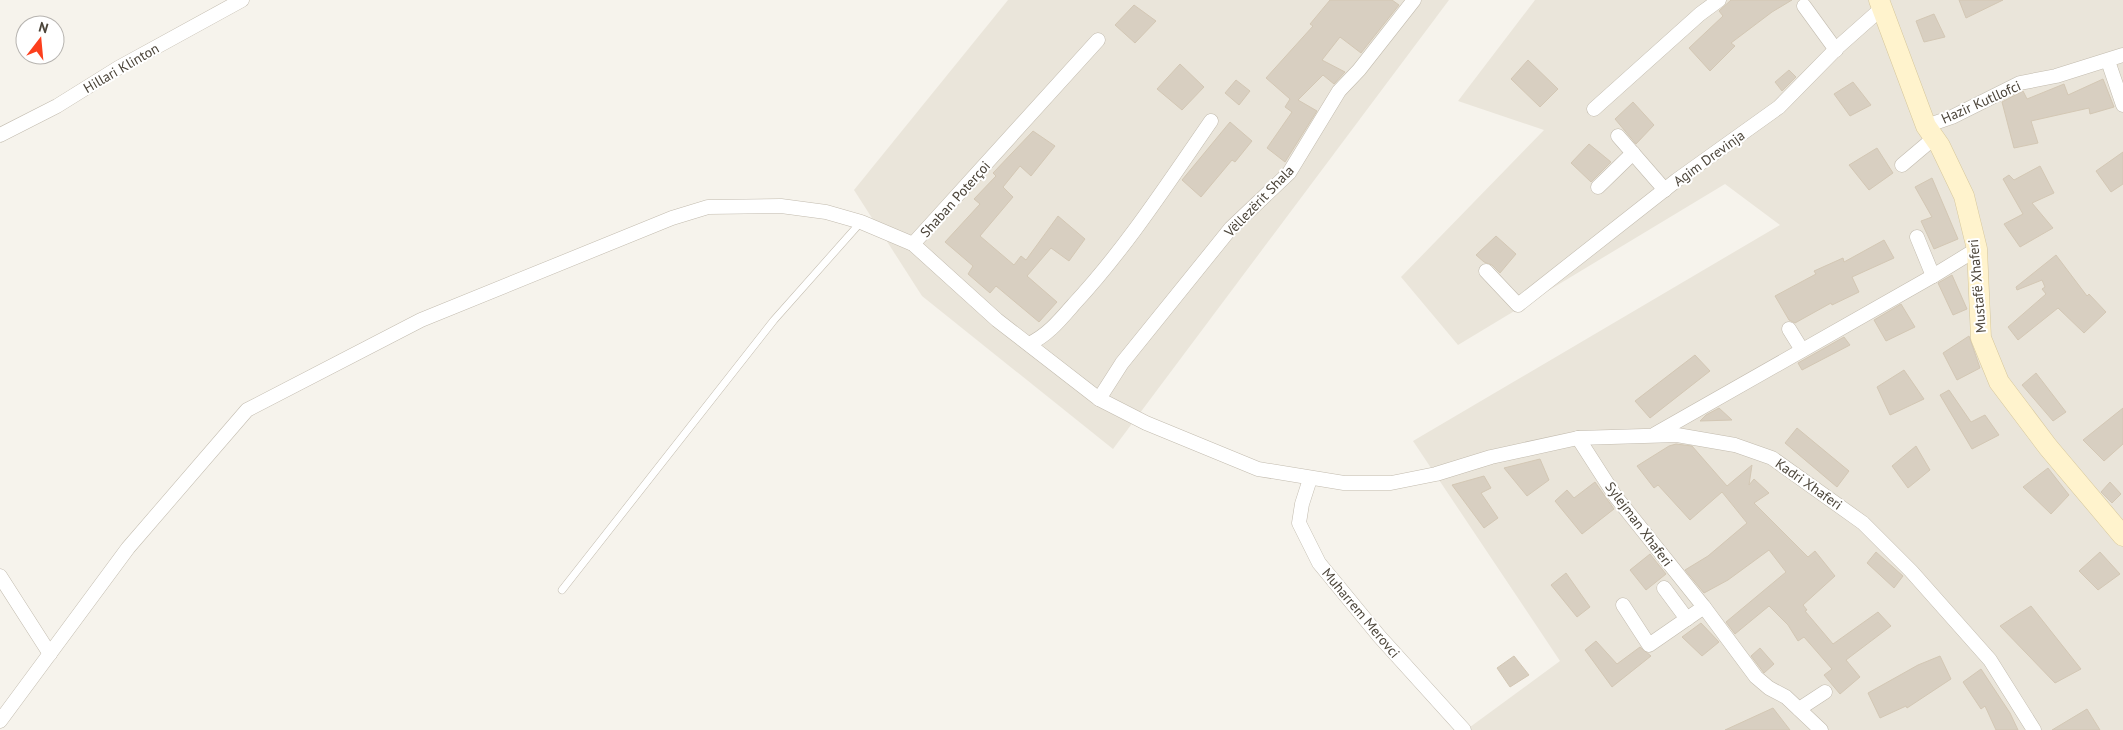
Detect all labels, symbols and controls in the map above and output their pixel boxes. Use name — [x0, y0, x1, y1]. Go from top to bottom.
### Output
north arrow — [15, 15, 65, 65]
text: N — [37, 18, 50, 37]
street label: Hillari Klinton — [80, 39, 162, 97]
street label: Hazir Kutllofci — [1938, 76, 2024, 128]
street label: Agim Drevinja — [1670, 126, 1748, 190]
street label: Shaban Poterçoi — [916, 157, 994, 241]
street label: Vëllezërit Shala — [1220, 161, 1298, 241]
street label: Mustafë Xhaferi — [1964, 238, 1990, 334]
street label: Kadri Xhaferi — [1772, 454, 1846, 514]
street label: Sylejman Xhaferi — [1601, 478, 1677, 570]
street label: Muharrem Merovci — [1318, 564, 1404, 662]

